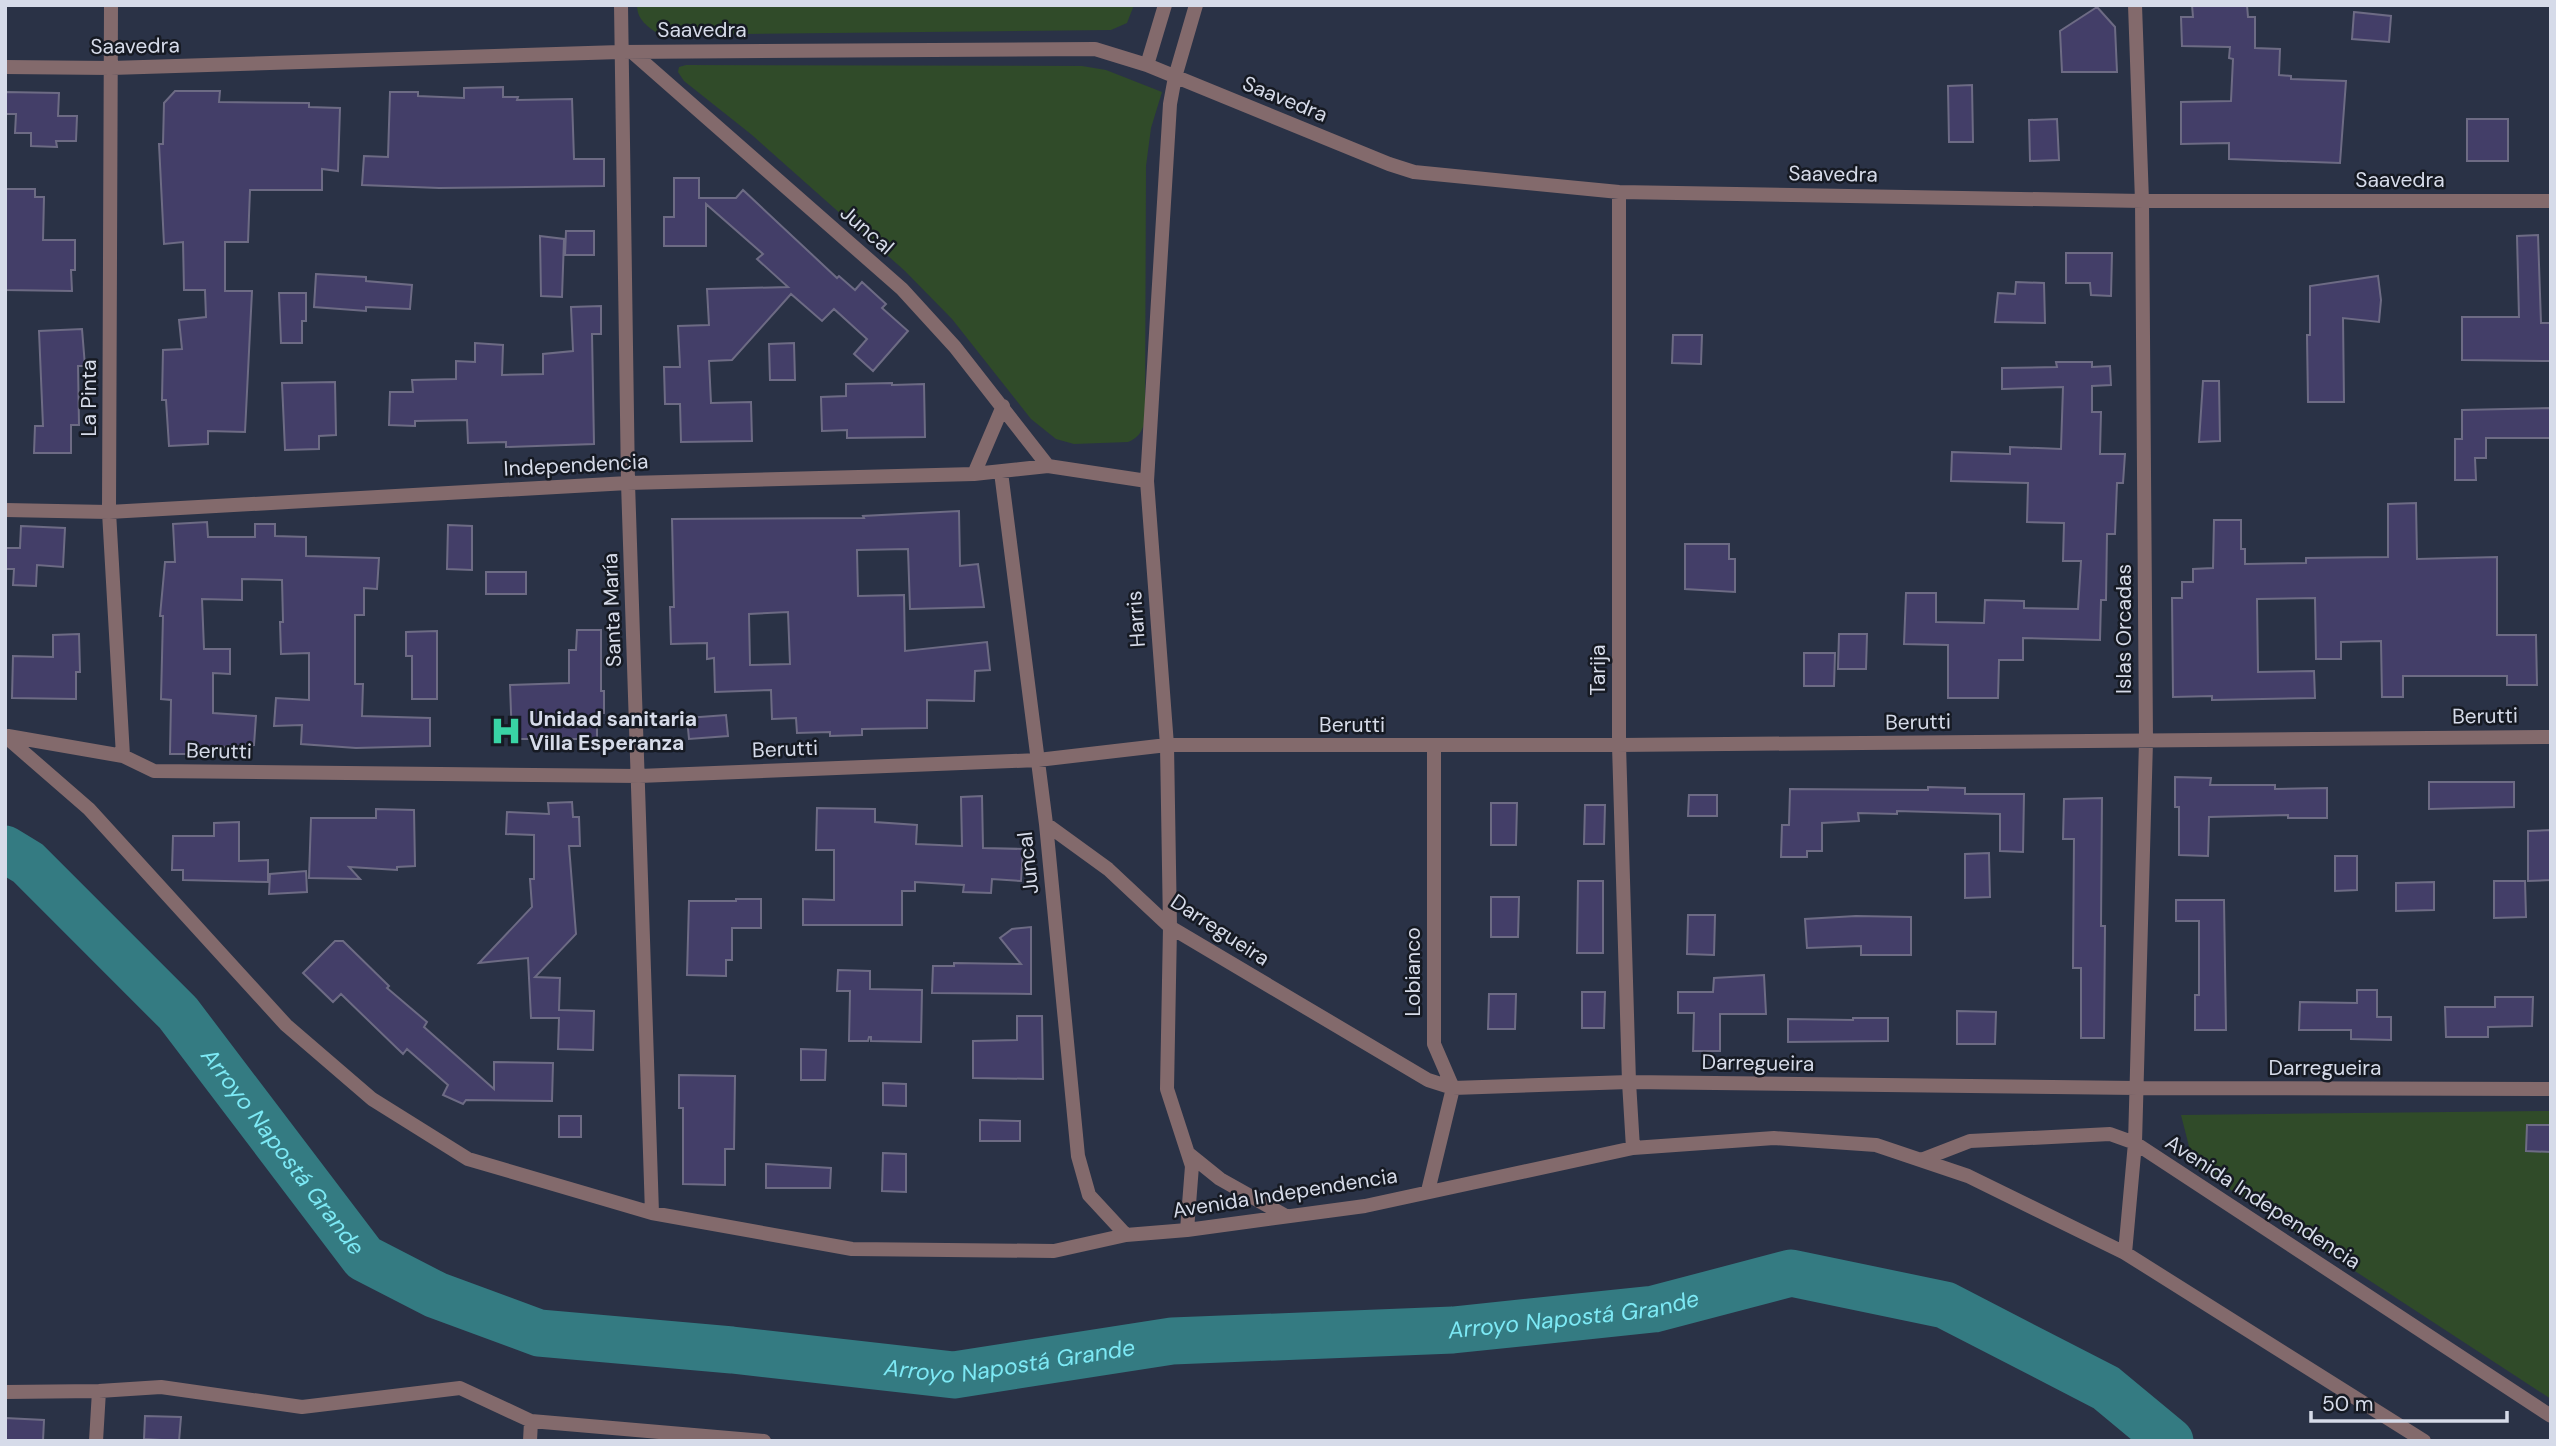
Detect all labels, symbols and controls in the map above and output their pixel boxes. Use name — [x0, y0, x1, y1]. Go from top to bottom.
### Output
street label: Saavedra — [657, 16, 747, 44]
street label: Saavedra — [90, 31, 180, 61]
street label: Saavedra — [1238, 69, 1332, 129]
street label: Saavedra — [1788, 159, 1878, 189]
street label: Saavedra — [2355, 166, 2445, 194]
street label: Juncal — [834, 199, 900, 261]
street label: La Pinta — [75, 359, 103, 437]
street label: Independencia — [503, 447, 649, 483]
street label: Santa María — [596, 553, 628, 667]
street label: Islas Orcadas — [2110, 564, 2138, 694]
street label: Harris — [1120, 590, 1152, 648]
street label: Tarija — [1584, 645, 1612, 696]
street label: Berutti — [2452, 701, 2518, 731]
place label: Unidad sanitaria Villa Esperanza — [529, 705, 697, 757]
street label: Berutti — [1885, 707, 1951, 737]
street label: Berutti — [1319, 711, 1385, 739]
hospital icon: Unidad sanitaria Villa Esperanza — [489, 714, 523, 748]
street label: Berutti — [752, 734, 818, 764]
street label: Berutti — [186, 736, 252, 766]
street label: Juncal — [1011, 830, 1045, 896]
street label: Darregueira — [1165, 888, 1275, 972]
street label: Lobianco — [1399, 927, 1427, 1017]
water label: Arroyo Napostá Grande — [194, 1041, 372, 1261]
street label: Darregueira — [1701, 1048, 1815, 1078]
street label: Darregueira — [2269, 1054, 2381, 1082]
street label: Avenida Independencia — [2160, 1128, 2366, 1276]
street label: Avenida Independencia — [1170, 1161, 1400, 1225]
water label: Arroyo Napostá Grande — [1446, 1283, 1702, 1346]
water label: Arroyo Napostá Grande — [882, 1332, 1137, 1390]
scale bar — [2311, 1380, 2507, 1424]
text: 50 m — [2322, 1390, 2373, 1418]

